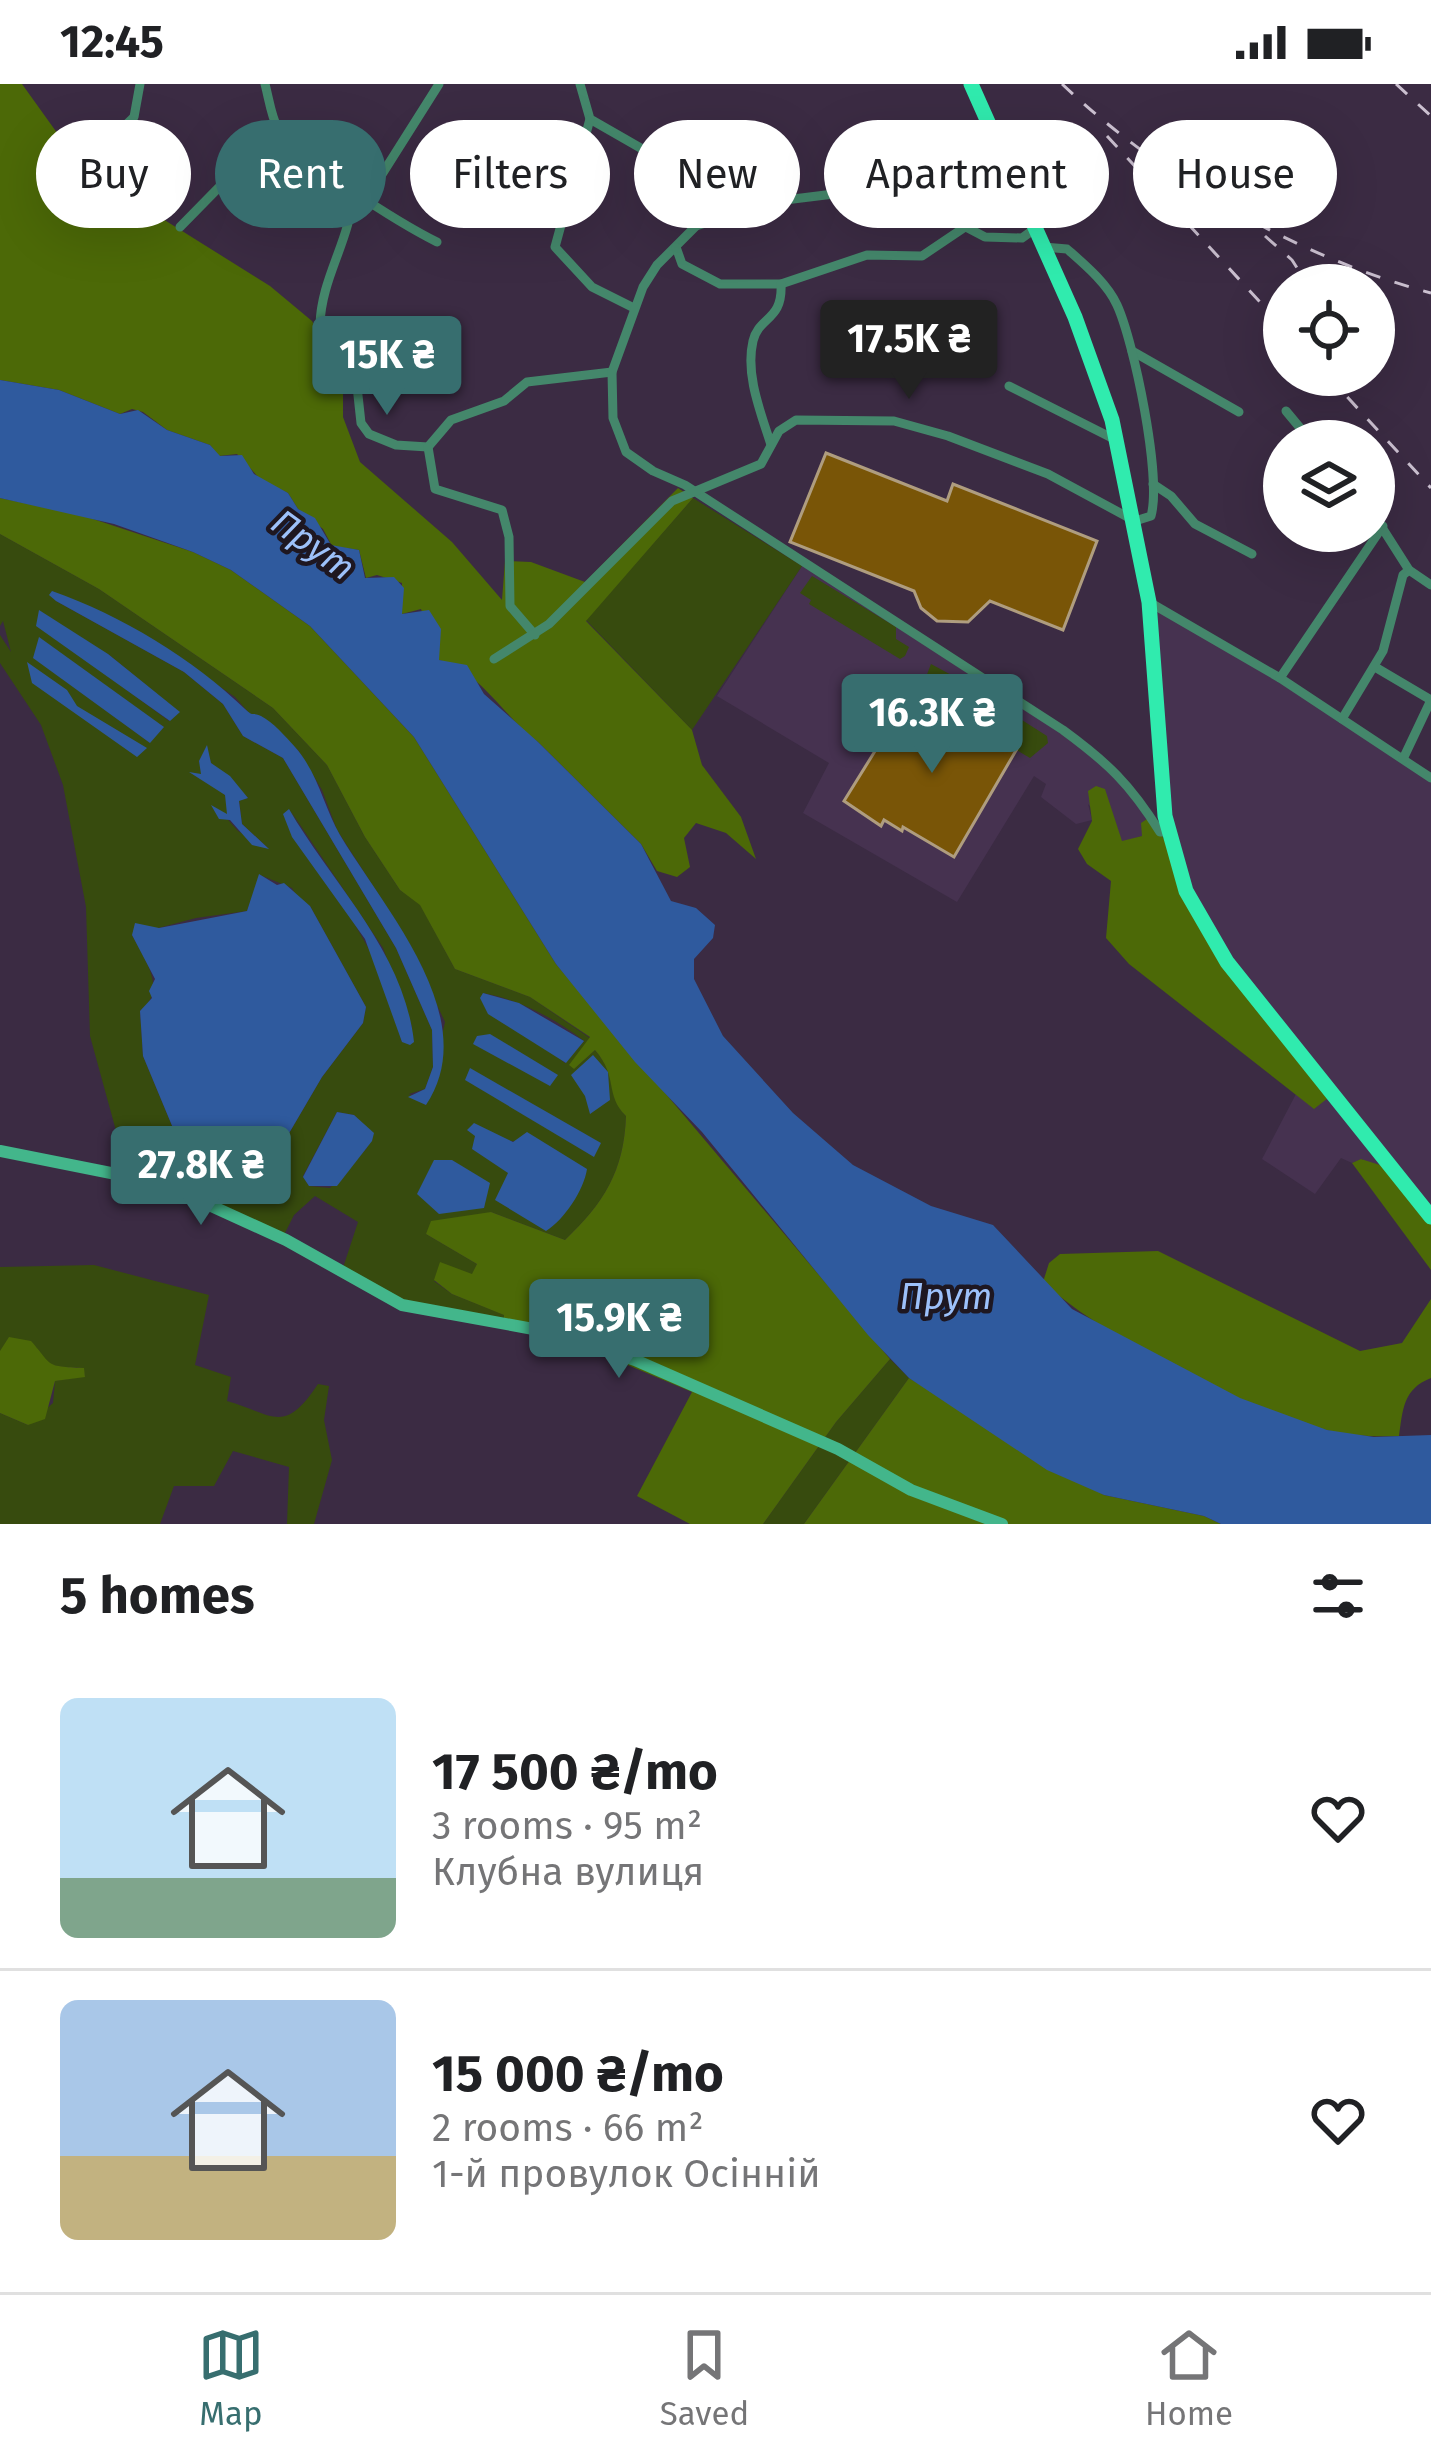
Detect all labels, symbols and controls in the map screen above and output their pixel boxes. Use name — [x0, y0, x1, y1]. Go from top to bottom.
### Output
text: 12:45 — [60, 15, 164, 69]
chip: Buy — [36, 120, 191, 228]
chip: Rent — [215, 120, 386, 228]
chip: Filters — [410, 120, 610, 228]
chip: New — [634, 120, 800, 228]
chip: Apartment — [824, 120, 1109, 228]
chip: House — [1133, 120, 1337, 228]
map controls — [1263, 264, 1395, 552]
button: locate — [1263, 264, 1395, 396]
pin: 17.5K ₴ — [798, 300, 1020, 402]
pin: 15K ₴ — [303, 316, 471, 418]
text: 17.5K ₴ — [847, 316, 971, 362]
text: 15K ₴ — [339, 332, 435, 378]
button: layers — [1263, 420, 1395, 552]
water label: Прут — [263, 500, 363, 590]
pin: 16.3K ₴ — [821, 674, 1043, 776]
text: 16.3K ₴ — [869, 690, 995, 736]
pin: 27.8K ₴ — [90, 1126, 312, 1228]
text: 27.8K ₴ — [138, 1142, 264, 1188]
water label: Прут — [900, 1275, 992, 1319]
pin: 15.9K ₴ — [508, 1279, 730, 1381]
text: 15.9K ₴ — [556, 1295, 682, 1341]
icon: filters — [1305, 1563, 1371, 1629]
text: 5 homes — [60, 1565, 255, 1627]
text: 17 500 ₴/mo — [432, 1741, 718, 1803]
icon: home — [156, 1746, 300, 1890]
icon: heart — [1305, 1785, 1371, 1851]
text: 3 rooms · 95 m² — [432, 1803, 702, 1849]
text: Клубна вулиця — [432, 1849, 704, 1895]
text: 15 000 ₴/mo — [432, 2043, 724, 2105]
icon: home — [156, 2048, 300, 2192]
icon: heart — [1305, 2087, 1371, 2153]
text: 2 rooms · 66 m² — [432, 2105, 703, 2151]
text: 1-й провулок Осінній — [432, 2151, 821, 2197]
tab: Map — [198, 2322, 264, 2434]
tab: Saved — [660, 2322, 749, 2434]
tab: Home — [1145, 2322, 1233, 2434]

